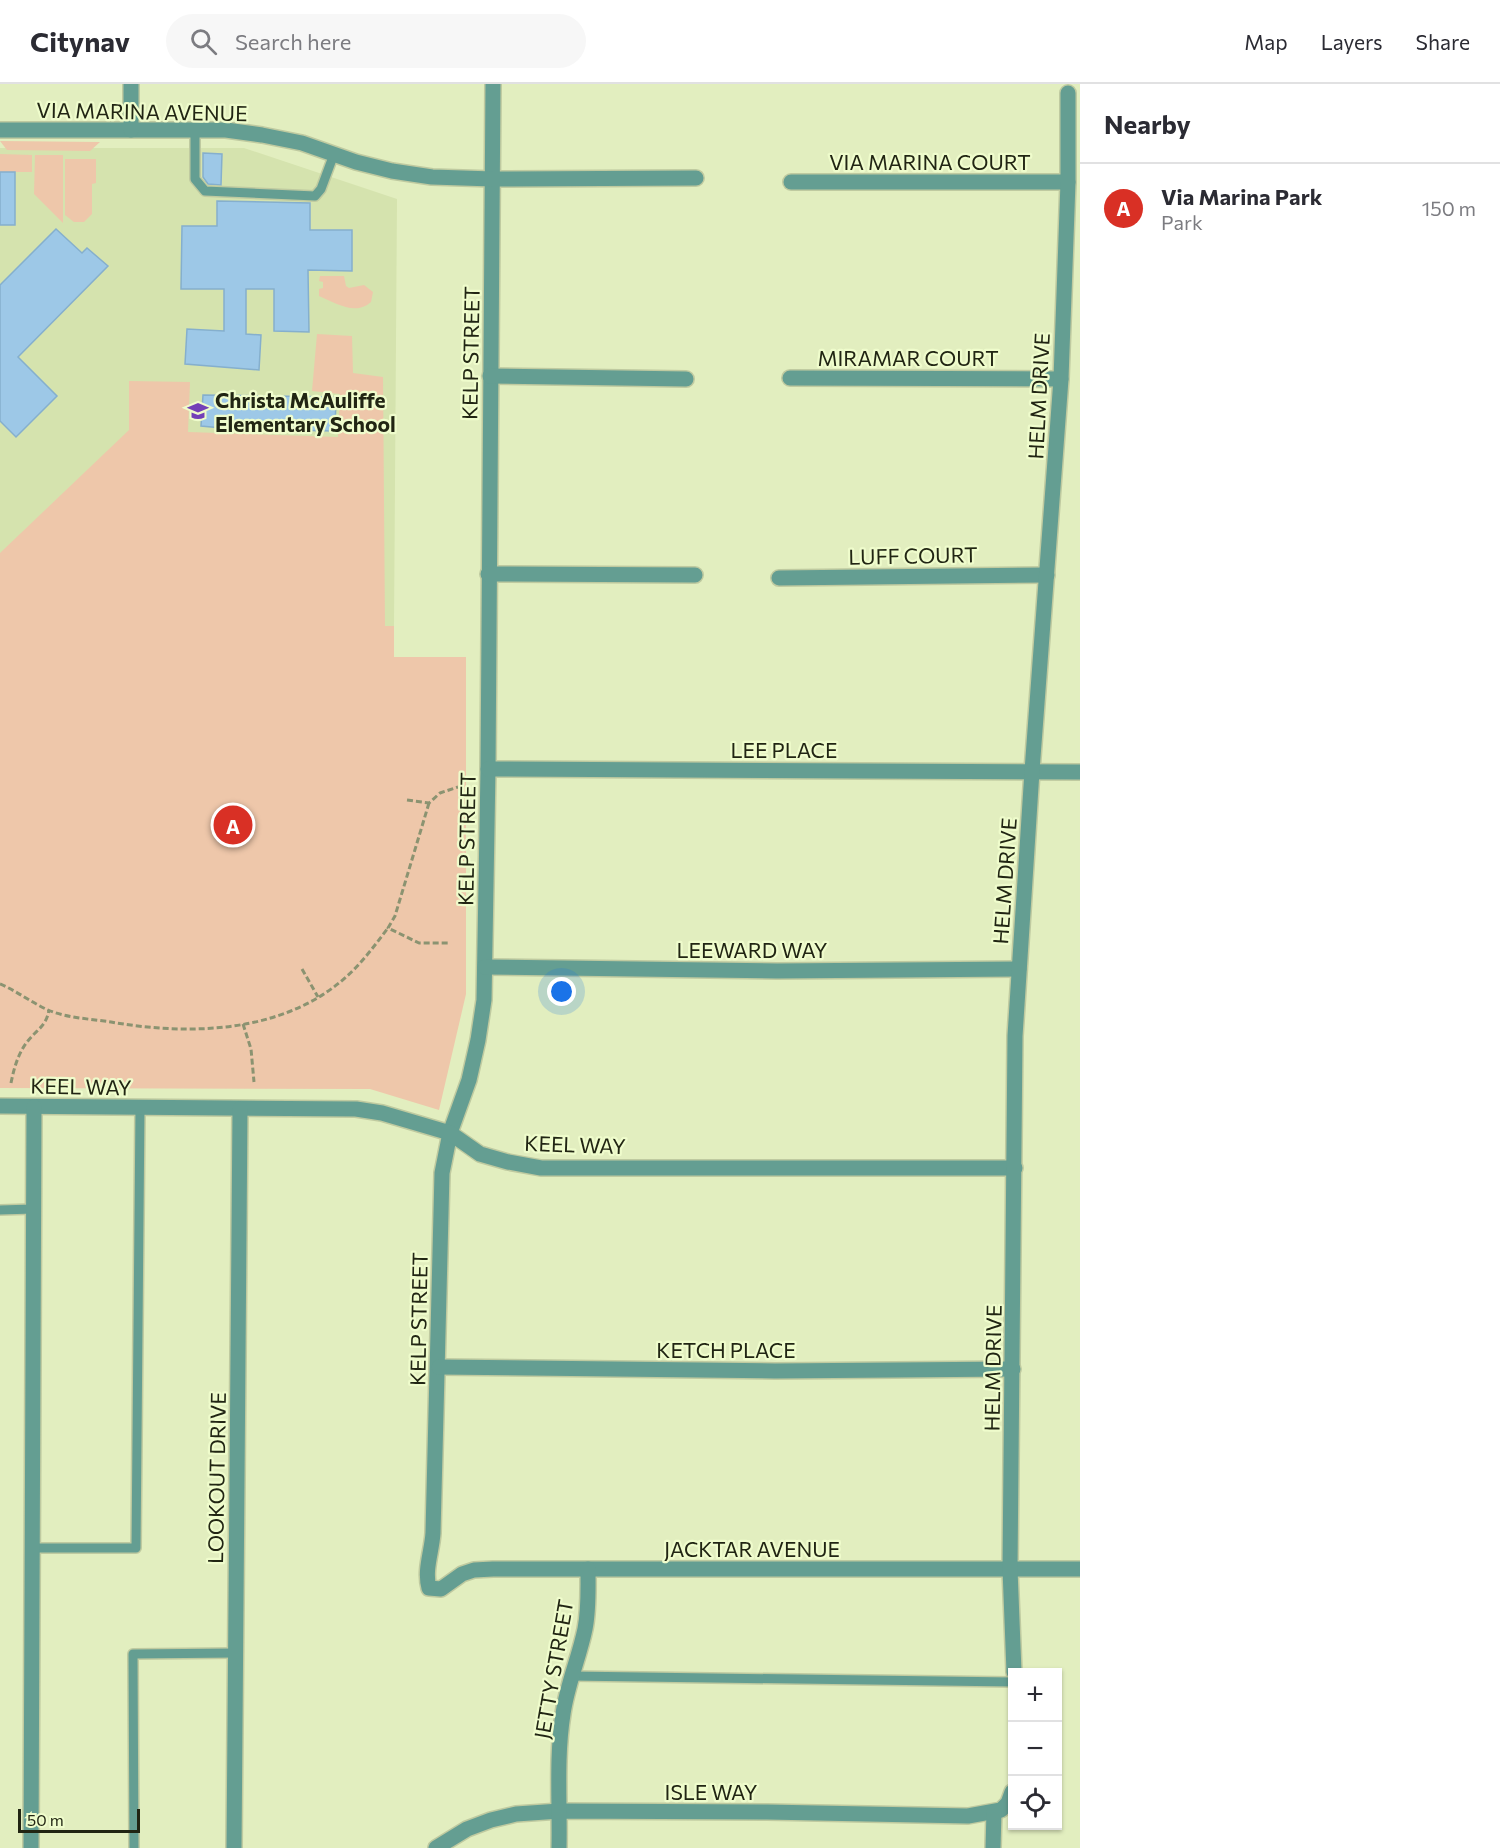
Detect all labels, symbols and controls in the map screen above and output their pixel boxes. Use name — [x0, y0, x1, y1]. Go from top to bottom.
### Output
search box — [166, 14, 586, 68]
text: Citynav — [30, 24, 130, 58]
icon: search — [187, 25, 220, 58]
text: Search here — [235, 28, 351, 55]
text: Map — [1244, 29, 1288, 54]
text: Layers — [1321, 29, 1383, 54]
text: Share — [1416, 29, 1470, 54]
street label: VIA MARINA AVENUE — [36, 97, 248, 125]
text: Nearby — [1104, 108, 1191, 139]
street label: VIA MARINA COURT — [829, 149, 1031, 174]
text: Via Marina Park — [1161, 183, 1322, 210]
text: A — [1116, 196, 1131, 220]
text: 150 m — [1422, 196, 1476, 220]
text: Park — [1161, 210, 1203, 234]
street label: KELP STREET — [456, 286, 484, 420]
street label: HELM DRIVE — [1022, 332, 1054, 460]
street label: MIRAMAR COURT — [817, 345, 999, 370]
place label: Christa McAuliffe Elementary School — [215, 387, 396, 436]
school or university icon: Christa McAuliffe Elementary School — [186, 399, 210, 423]
street label: LUFF COURT — [848, 541, 978, 569]
street label: LEE PLACE — [731, 737, 837, 762]
street label: KELP STREET — [452, 772, 480, 906]
pin: A — [214, 802, 252, 848]
street label: HELM DRIVE — [987, 817, 1021, 945]
street label: LEEWARD WAY — [676, 937, 828, 962]
your location — [547, 977, 576, 1006]
street label: KEEL WAY — [30, 1073, 132, 1099]
street label: KEEL WAY — [524, 1130, 626, 1158]
street label: KELP STREET — [404, 1252, 432, 1386]
street label: HELM DRIVE — [978, 1304, 1006, 1432]
street label: KETCH PLACE — [656, 1337, 796, 1362]
street label: LOOKOUT DRIVE — [202, 1392, 230, 1564]
street label: JACKTAR AVENUE — [664, 1536, 840, 1561]
street label: JETTY STREET — [528, 1597, 578, 1741]
map controls — [1008, 1668, 1062, 1830]
button: + — [1008, 1668, 1062, 1722]
button: − — [1008, 1722, 1062, 1776]
button: locate — [1008, 1776, 1062, 1830]
street label: ISLE WAY — [665, 1779, 758, 1804]
scale bar — [18, 1806, 140, 1834]
text: 50 m — [27, 1810, 64, 1829]

